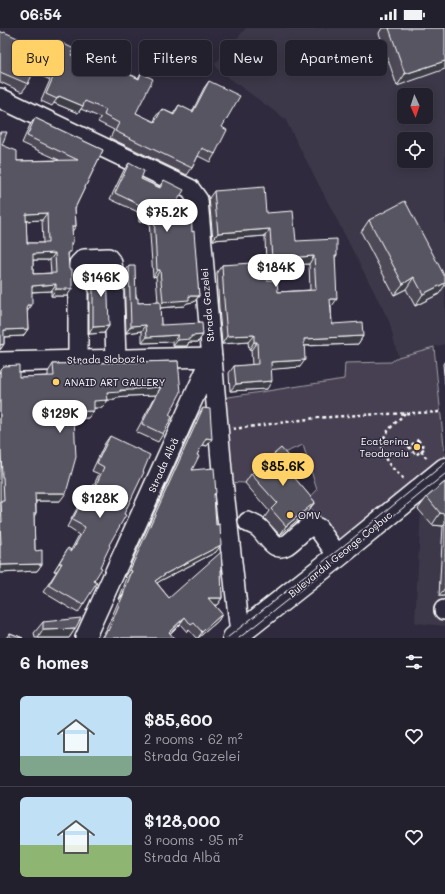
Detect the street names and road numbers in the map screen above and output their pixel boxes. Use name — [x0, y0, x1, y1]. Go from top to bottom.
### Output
street label: Strada Gazelei — [197, 267, 217, 343]
street label: Strada Slobozia — [67, 351, 145, 367]
street label: Strada Albă — [145, 435, 181, 495]
street label: Bulevardul George Coșbuc — [285, 508, 395, 600]

